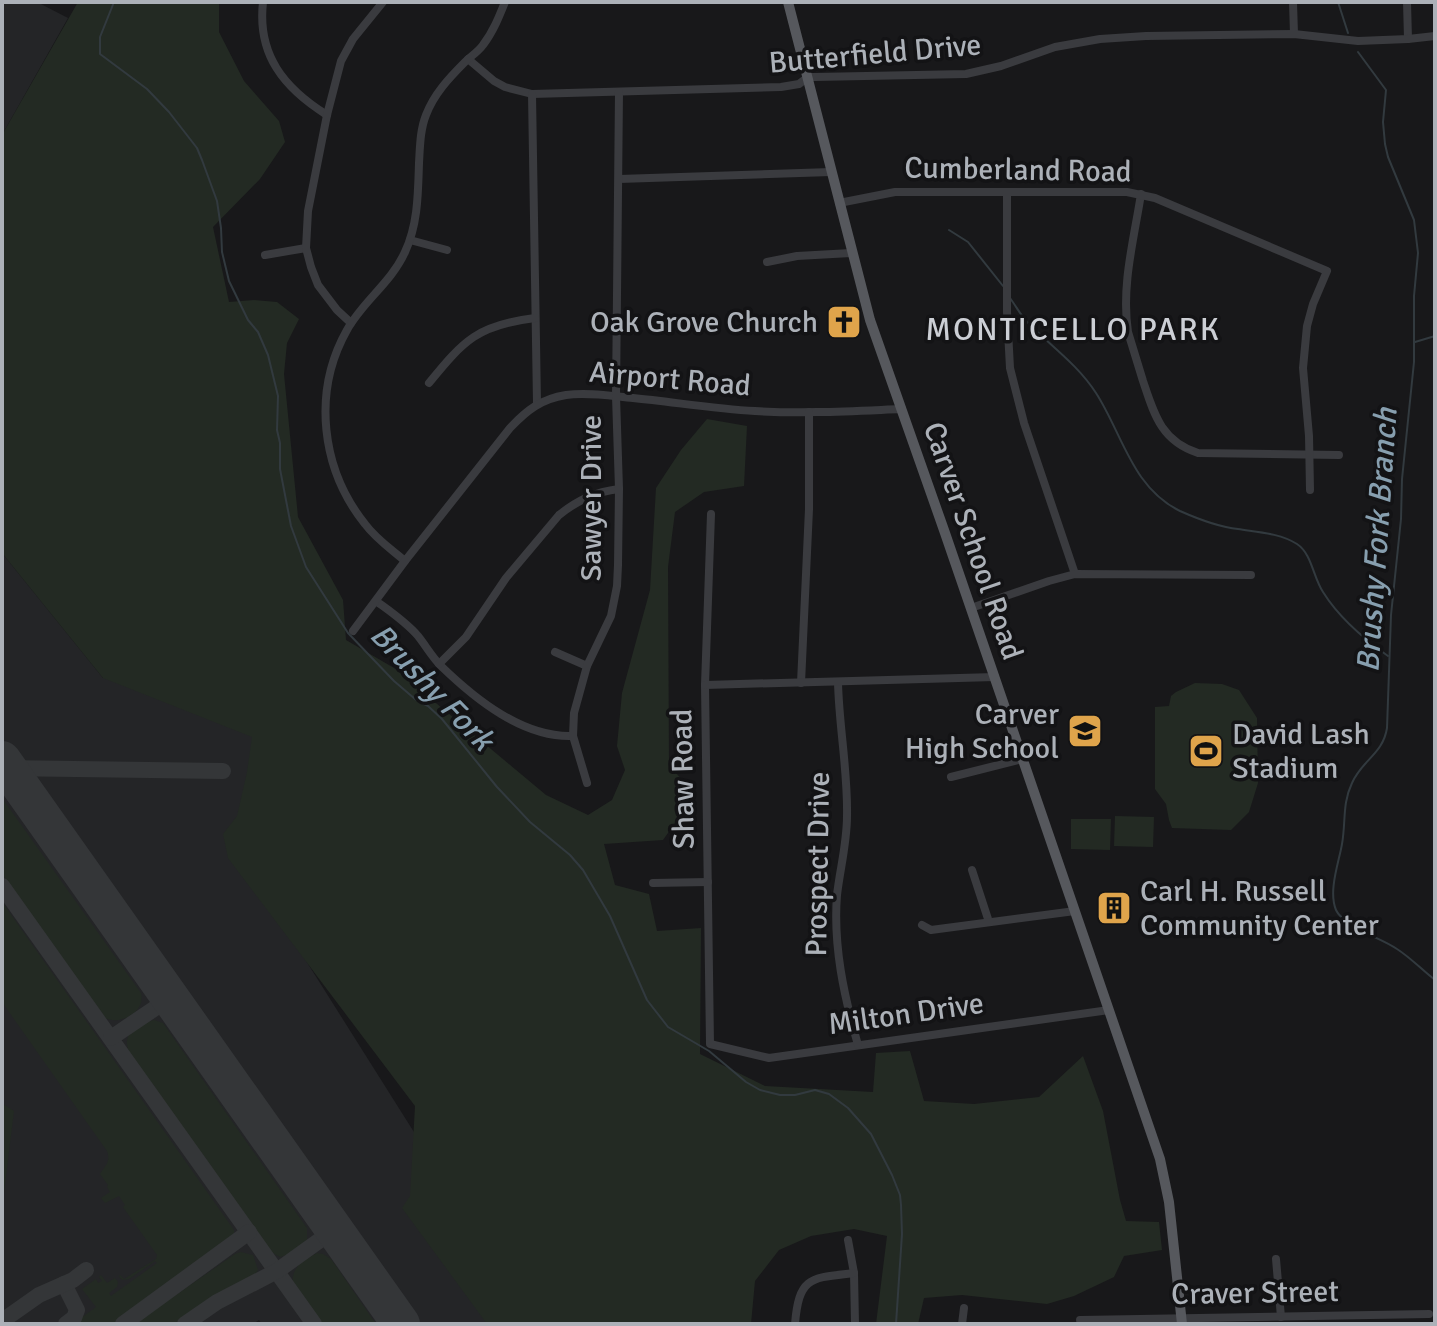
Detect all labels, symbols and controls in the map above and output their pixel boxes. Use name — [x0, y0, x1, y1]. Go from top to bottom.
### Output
street label: Butterfield Drive — [767, 26, 983, 82]
street label: Cumberland Road — [904, 150, 1132, 190]
church icon: Oak Grove Church — [825, 303, 863, 341]
place label: Oak Grove Church — [590, 304, 818, 341]
district label: MONTICELLO PARK — [925, 310, 1221, 349]
street label: Airport Road — [588, 354, 752, 404]
water label: Brushy Fork Branch — [1348, 405, 1406, 674]
street label: Sawyer Drive — [573, 415, 610, 581]
street label: Carver School Road — [915, 417, 1031, 665]
water label: Brushy Fork — [362, 615, 504, 761]
place label: Carver High School — [905, 696, 1059, 767]
street label: Shaw Road — [663, 709, 703, 849]
school or university icon: Carver High School — [1066, 712, 1104, 750]
place label: David Lash Stadium — [1232, 716, 1370, 787]
sports icon: David Lash Stadium — [1187, 732, 1225, 770]
street label: Prospect Drive — [798, 771, 838, 957]
place label: Carl H. Russell Community Center — [1140, 873, 1379, 944]
building icon: Carl H. Russell Community Center — [1095, 889, 1133, 927]
street label: Milton Drive — [826, 985, 986, 1043]
street label: Craver Street — [1171, 1273, 1339, 1313]

